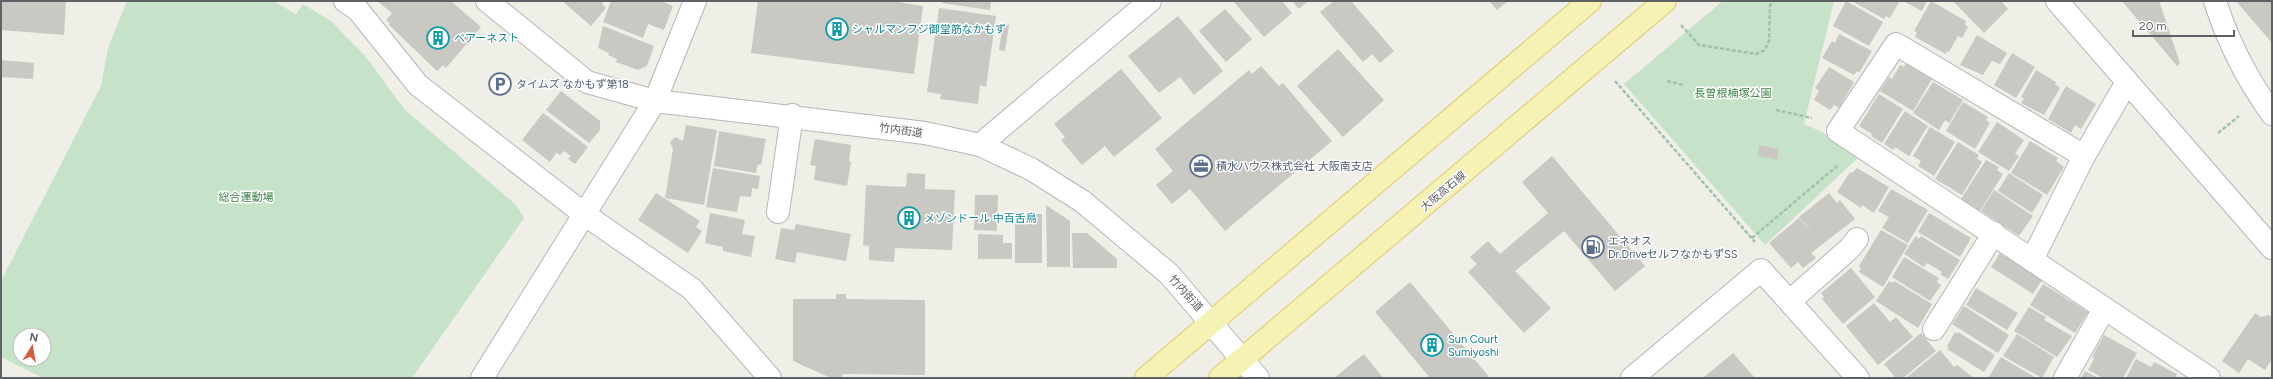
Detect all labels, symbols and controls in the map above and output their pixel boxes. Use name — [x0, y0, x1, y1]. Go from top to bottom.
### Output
scale bar — [2133, 12, 2234, 38]
building icon: シャルマンフジ御堂筋なかもず — [824, 16, 850, 42]
text: 20 m — [2139, 19, 2167, 33]
place label: シャルマンフジ御堂筋なかもず — [852, 23, 1006, 36]
building icon: ベアーネスト — [425, 25, 451, 51]
place label: ベアーネスト — [454, 32, 519, 45]
parking icon: タイムズ なかもず第18 — [487, 71, 513, 97]
place label: タイムズ なかもず第18 — [516, 78, 629, 91]
park label: 長曽根楠塚公園 — [1695, 87, 1772, 100]
street label: 竹内街道 — [878, 121, 924, 140]
office icon: 積水ハウス株式会社 大阪南支店 — [1188, 153, 1214, 179]
place label: 積水ハウス株式会社 大阪南支店 — [1216, 160, 1373, 173]
street label: 大阪高石線 — [1418, 169, 1469, 214]
park label: 総合運動場 — [219, 191, 274, 204]
building icon: メゾンドール 中百舌鳥 — [896, 205, 922, 231]
place label: メゾンドール 中百舌鳥 — [924, 212, 1037, 225]
fuel station icon: エネオス Dr.DriveセルフなかもずSS — [1580, 234, 1606, 260]
place label: エネオス Dr.DriveセルフなかもずSS — [1608, 235, 1738, 261]
street label: 竹内街道 — [1166, 273, 1205, 314]
north arrow — [12, 327, 52, 367]
text: N — [28, 330, 39, 345]
building icon: Sun Court Sumiyoshi — [1419, 332, 1445, 358]
place label: Sun Court Sumiyoshi — [1448, 333, 1499, 359]

